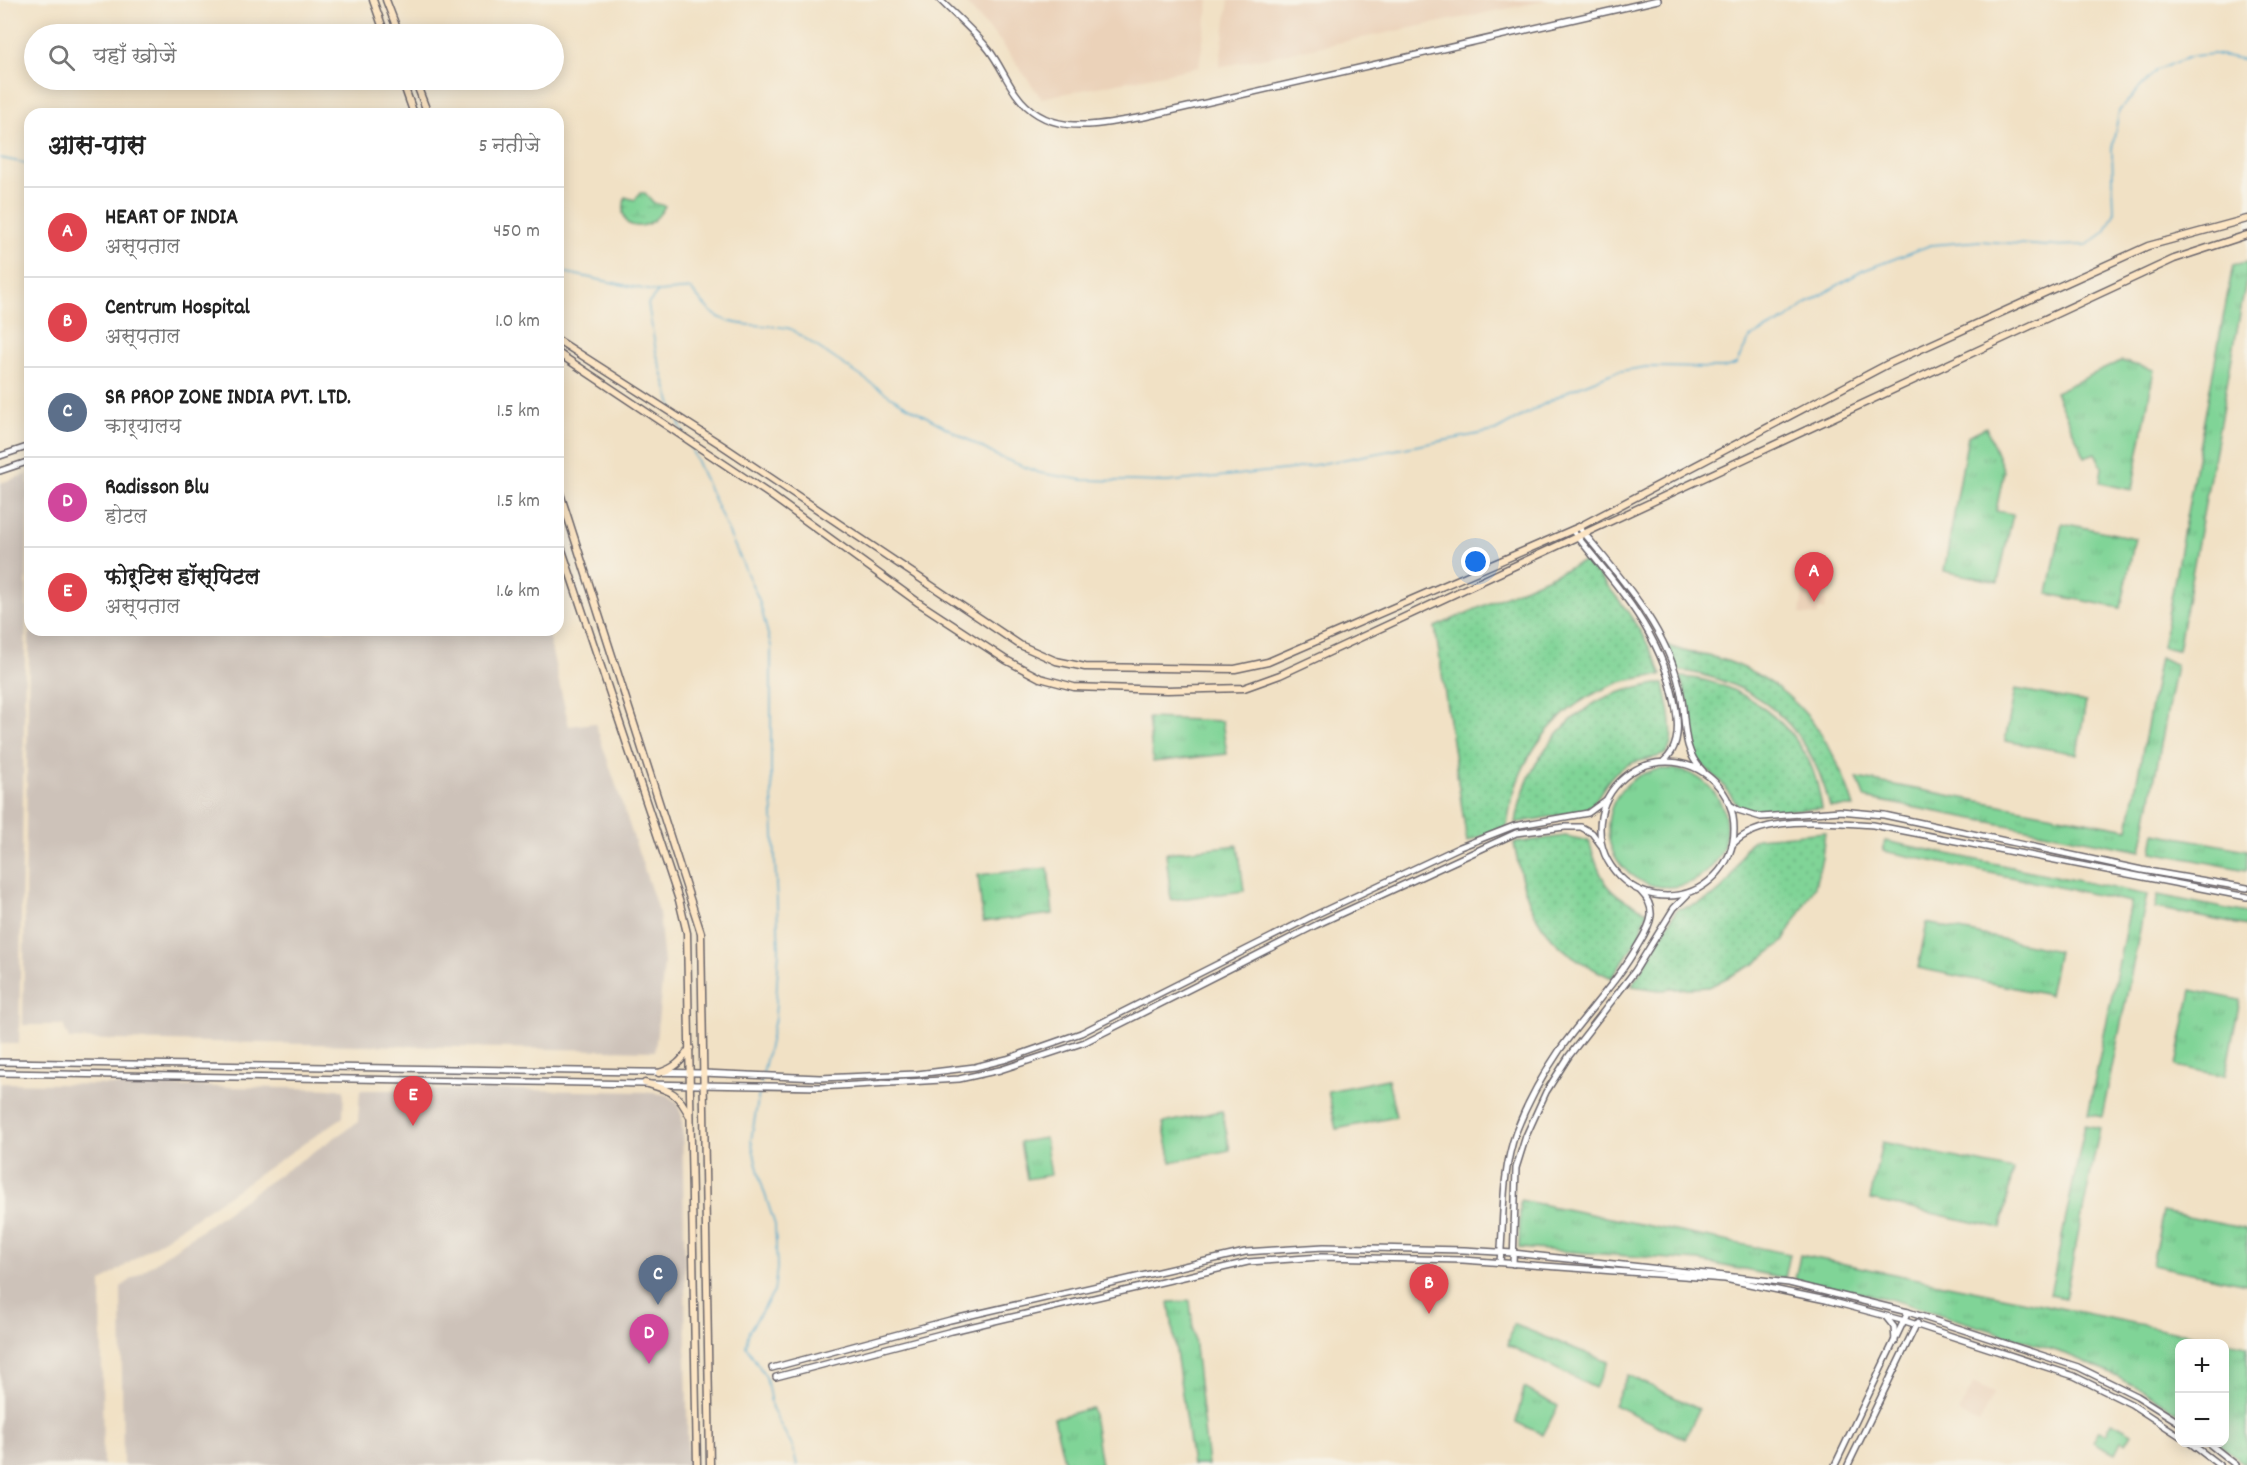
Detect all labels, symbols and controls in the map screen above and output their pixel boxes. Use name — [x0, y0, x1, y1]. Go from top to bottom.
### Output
search box — [24, 24, 564, 90]
icon: search — [45, 41, 78, 74]
text: यहाँ खोजें — [93, 42, 176, 73]
text: आस-पास — [48, 129, 145, 166]
text: 5 नतीजे — [478, 133, 540, 161]
text: HEART OF INDIA — [105, 203, 238, 234]
text: A — [62, 218, 73, 246]
text: 450 m — [493, 218, 540, 246]
text: अस्पताल — [105, 234, 180, 262]
text: Centrum Hospital — [105, 293, 250, 324]
text: B — [63, 308, 72, 336]
text: 1.0 km — [495, 308, 540, 336]
text: अस्पताल — [105, 324, 180, 352]
text: SR PROP ZONE INDIA PVT. LTD. — [105, 383, 351, 414]
text: C — [63, 398, 72, 426]
text: 1.5 km — [497, 398, 540, 426]
text: कार्यालय — [105, 414, 181, 442]
text: Radisson Blu — [105, 473, 209, 504]
text: D — [62, 488, 73, 516]
text: 1.5 km — [497, 488, 540, 516]
text: होटल — [105, 504, 147, 532]
your location — [1461, 547, 1490, 576]
pin: A — [1794, 552, 1834, 602]
text: फोर्टिस हॉस्पिटल — [105, 563, 260, 594]
text: E — [63, 578, 72, 606]
text: 1.6 km — [496, 578, 540, 606]
text: अस्पताल — [105, 594, 180, 622]
pin: E — [394, 1076, 432, 1126]
pin: C — [638, 1256, 678, 1305]
pin: B — [1410, 1264, 1448, 1314]
pin: D — [630, 1314, 668, 1364]
map controls — [2175, 1339, 2229, 1447]
button: + — [2175, 1339, 2229, 1393]
button: − — [2175, 1393, 2229, 1447]

